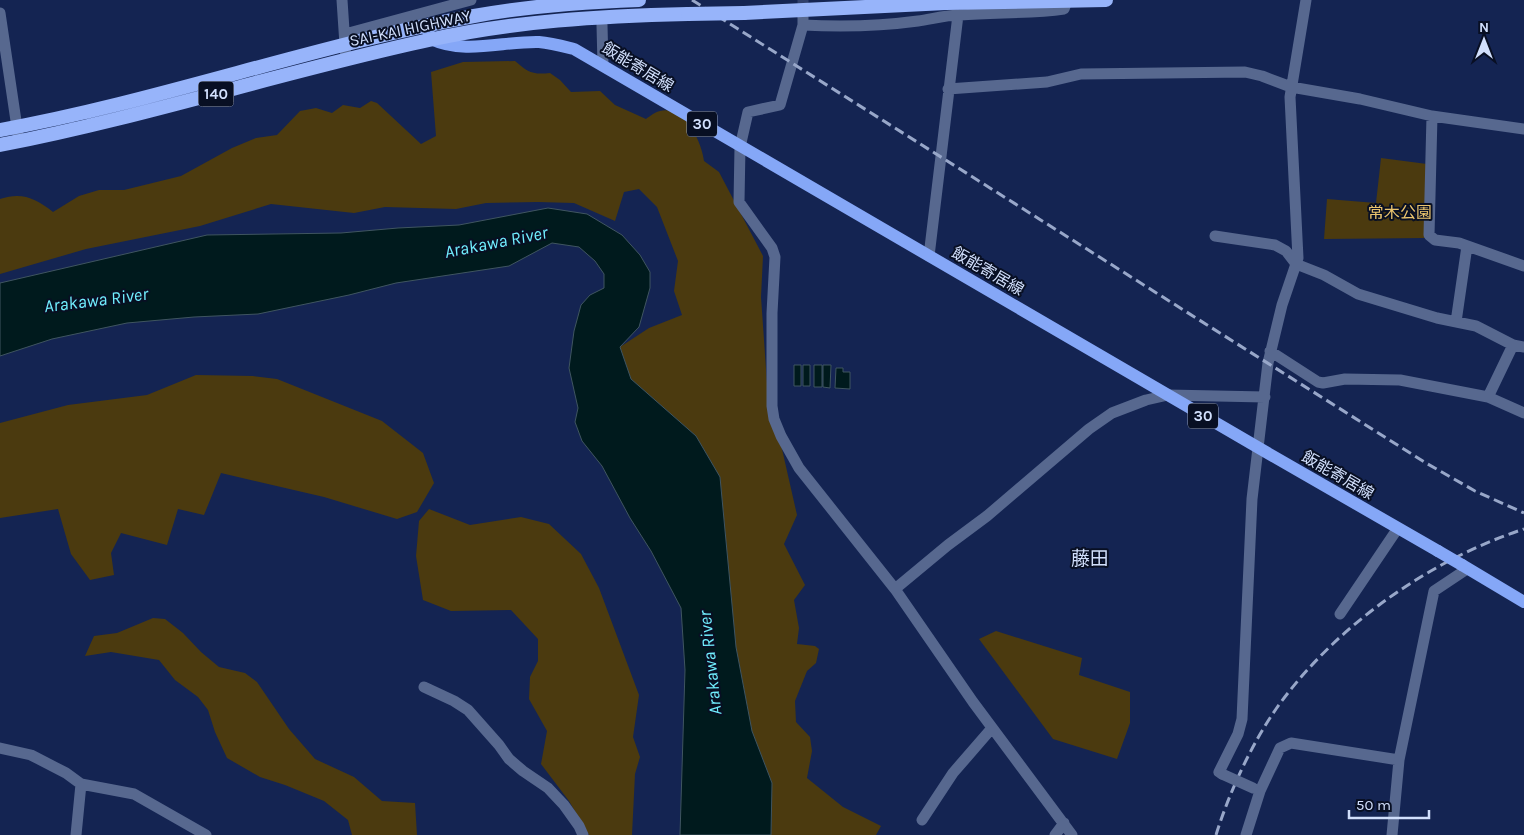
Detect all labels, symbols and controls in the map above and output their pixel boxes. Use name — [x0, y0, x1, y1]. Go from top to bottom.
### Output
street label: SAI-KAI HIGHWAY — [348, 6, 473, 50]
north arrow — [1459, 15, 1509, 65]
text: N — [1479, 19, 1489, 36]
street label: 飯能寄居線 — [599, 38, 677, 96]
road number: 140 — [198, 82, 234, 106]
road number: 30 — [687, 112, 717, 136]
park label: 常木公園 — [1368, 203, 1432, 222]
water label: Arakawa River — [442, 221, 550, 263]
street label: 飯能寄居線 — [949, 243, 1027, 299]
water label: Arakawa River — [43, 283, 150, 317]
road number: 30 — [1188, 404, 1218, 428]
street label: 飯能寄居線 — [1299, 447, 1377, 503]
district label: 藤田 — [1071, 548, 1109, 570]
water label: Arakawa River — [693, 609, 726, 716]
scale bar — [1349, 788, 1429, 820]
text: 50 m — [1356, 796, 1391, 814]

